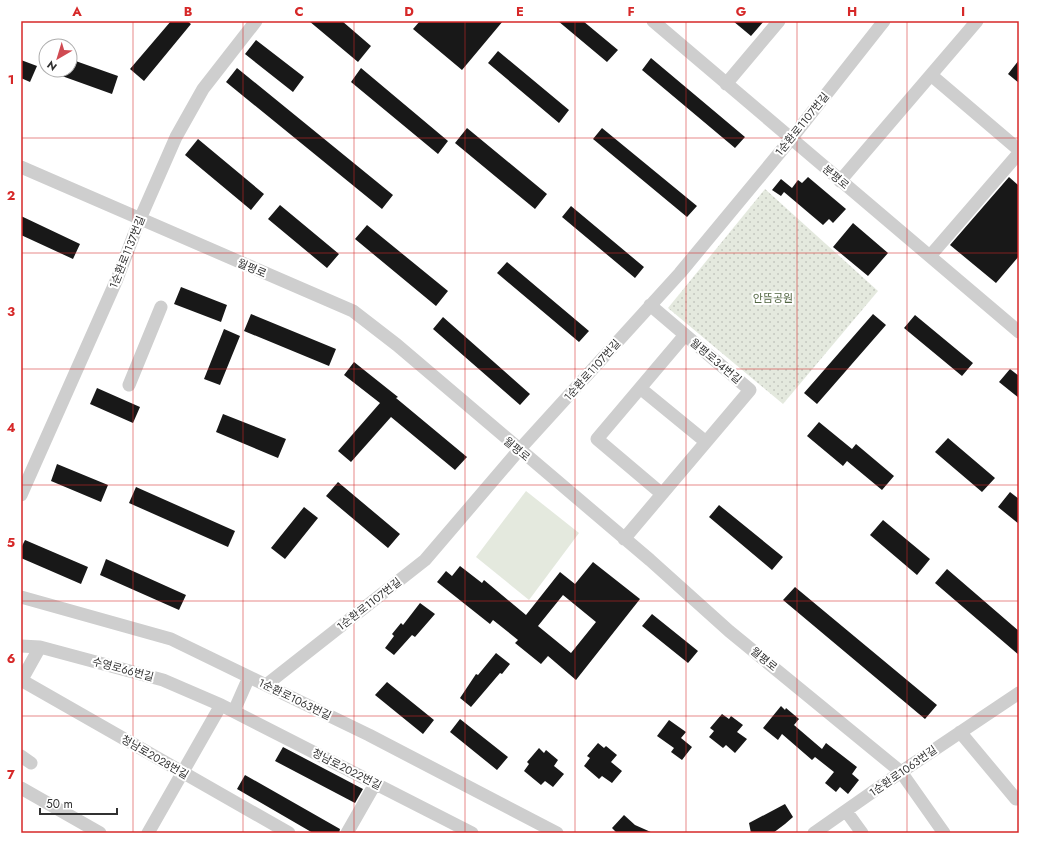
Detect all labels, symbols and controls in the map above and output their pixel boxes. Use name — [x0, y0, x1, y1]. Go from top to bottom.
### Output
text: A — [71, 2, 82, 21]
text: B — [184, 2, 193, 21]
text: C — [294, 2, 304, 21]
text: D — [404, 2, 414, 21]
text: E — [516, 2, 524, 21]
text: F — [627, 2, 635, 21]
text: G — [736, 2, 747, 21]
text: H — [847, 2, 857, 21]
text: I — [961, 2, 965, 21]
north arrow — [38, 38, 78, 78]
text: N — [43, 57, 60, 75]
text: 1 — [8, 70, 14, 89]
street label: 1순환로1107번길 — [771, 89, 833, 159]
street label: 분평로 — [819, 161, 853, 193]
text: 2 — [7, 186, 15, 205]
street label: 1순환로1137번길 — [105, 213, 149, 291]
street label: 월평로 — [235, 255, 269, 281]
park label: 안뜸공원 — [753, 290, 793, 306]
text: 3 — [7, 302, 15, 321]
street label: 월평로34번길 — [687, 335, 745, 387]
street label: 1순환로1107번길 — [560, 336, 624, 404]
text: 4 — [6, 418, 16, 437]
street label: 월평로 — [500, 433, 534, 465]
text: 5 — [7, 533, 15, 552]
street label: 1순환로1107번길 — [333, 574, 405, 634]
street label: 월평로 — [747, 643, 781, 675]
text: 6 — [7, 649, 16, 668]
street label: 수영로66번길 — [90, 653, 156, 685]
street label: 1순환로1063번길 — [256, 674, 334, 724]
street label: 청남로2028번길 — [118, 731, 192, 783]
street label: 1순환로1063번길 — [866, 742, 940, 800]
street label: 청남로2022번길 — [310, 745, 384, 793]
text: 7 — [7, 765, 15, 784]
scale bar — [40, 790, 117, 816]
text: 50 m — [46, 795, 73, 813]

